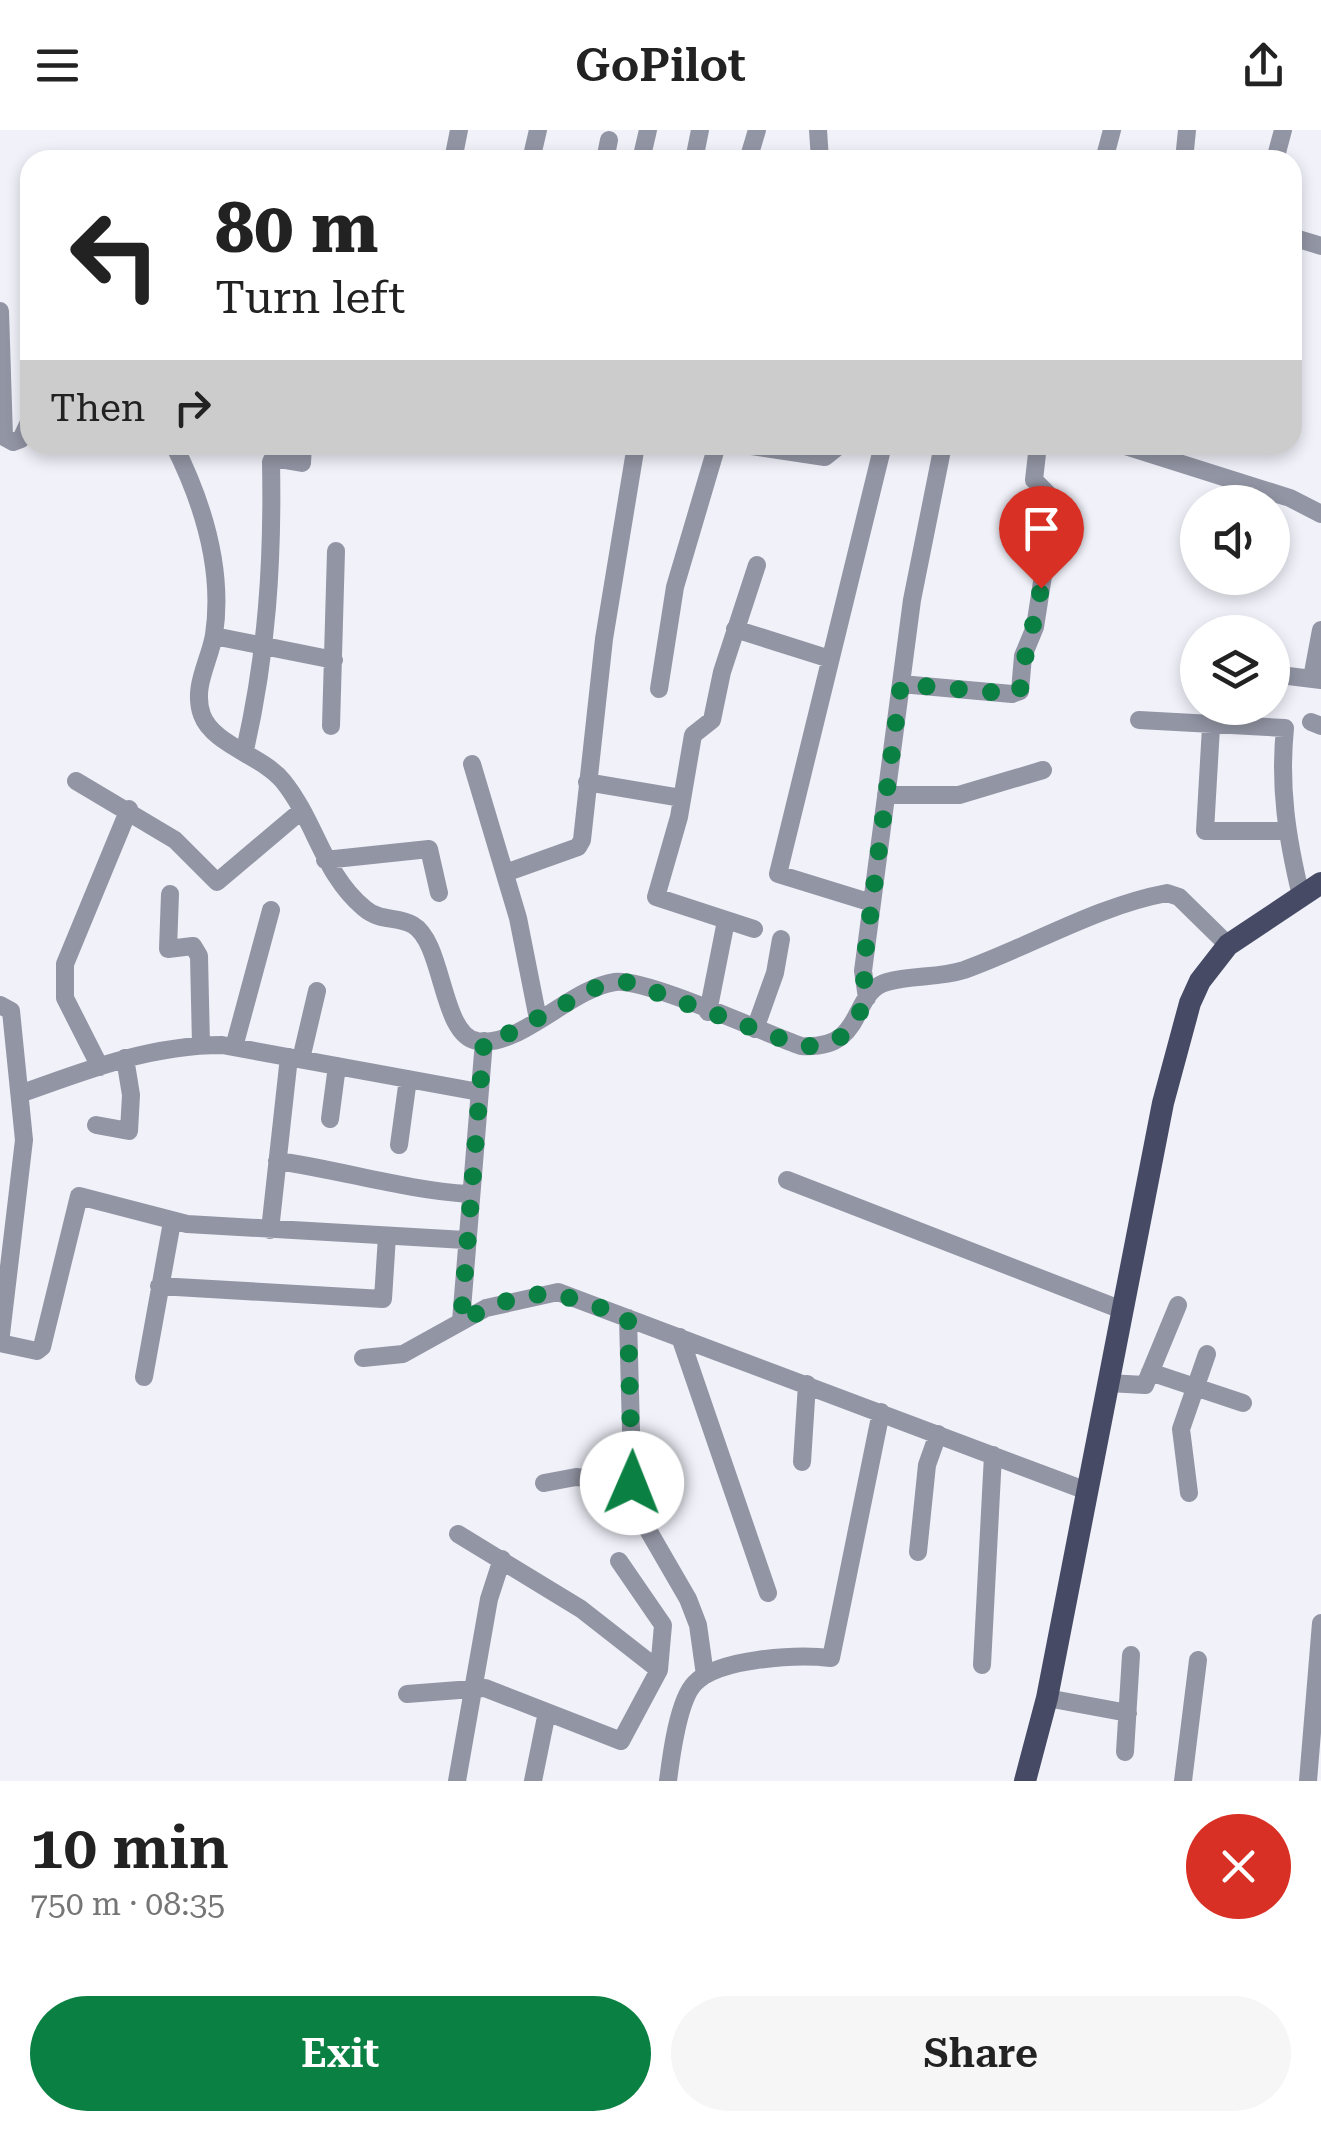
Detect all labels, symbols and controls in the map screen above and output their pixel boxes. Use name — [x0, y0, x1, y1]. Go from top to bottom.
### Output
icon: menu — [30, 38, 85, 93]
icon: share — [1236, 38, 1291, 93]
text: GoPilot — [575, 39, 746, 92]
text: 80 m — [215, 187, 379, 269]
icon: left — [50, 190, 180, 320]
text: Turn left — [215, 271, 405, 324]
icon: right — [165, 380, 220, 435]
text: Then — [50, 386, 145, 430]
map controls — [1180, 485, 1290, 725]
button: sound — [1180, 485, 1290, 595]
pin — [999, 486, 1084, 589]
icon: arrive — [1014, 501, 1069, 556]
button: layers — [1180, 615, 1290, 725]
position arrow — [580, 1431, 684, 1535]
text: 10 min — [30, 1812, 229, 1883]
button: close — [1186, 1814, 1291, 1919]
text: 750 m · 08:35 — [30, 1885, 225, 1923]
button: Exit — [30, 1996, 651, 2111]
button: Share — [671, 1996, 1291, 2111]

